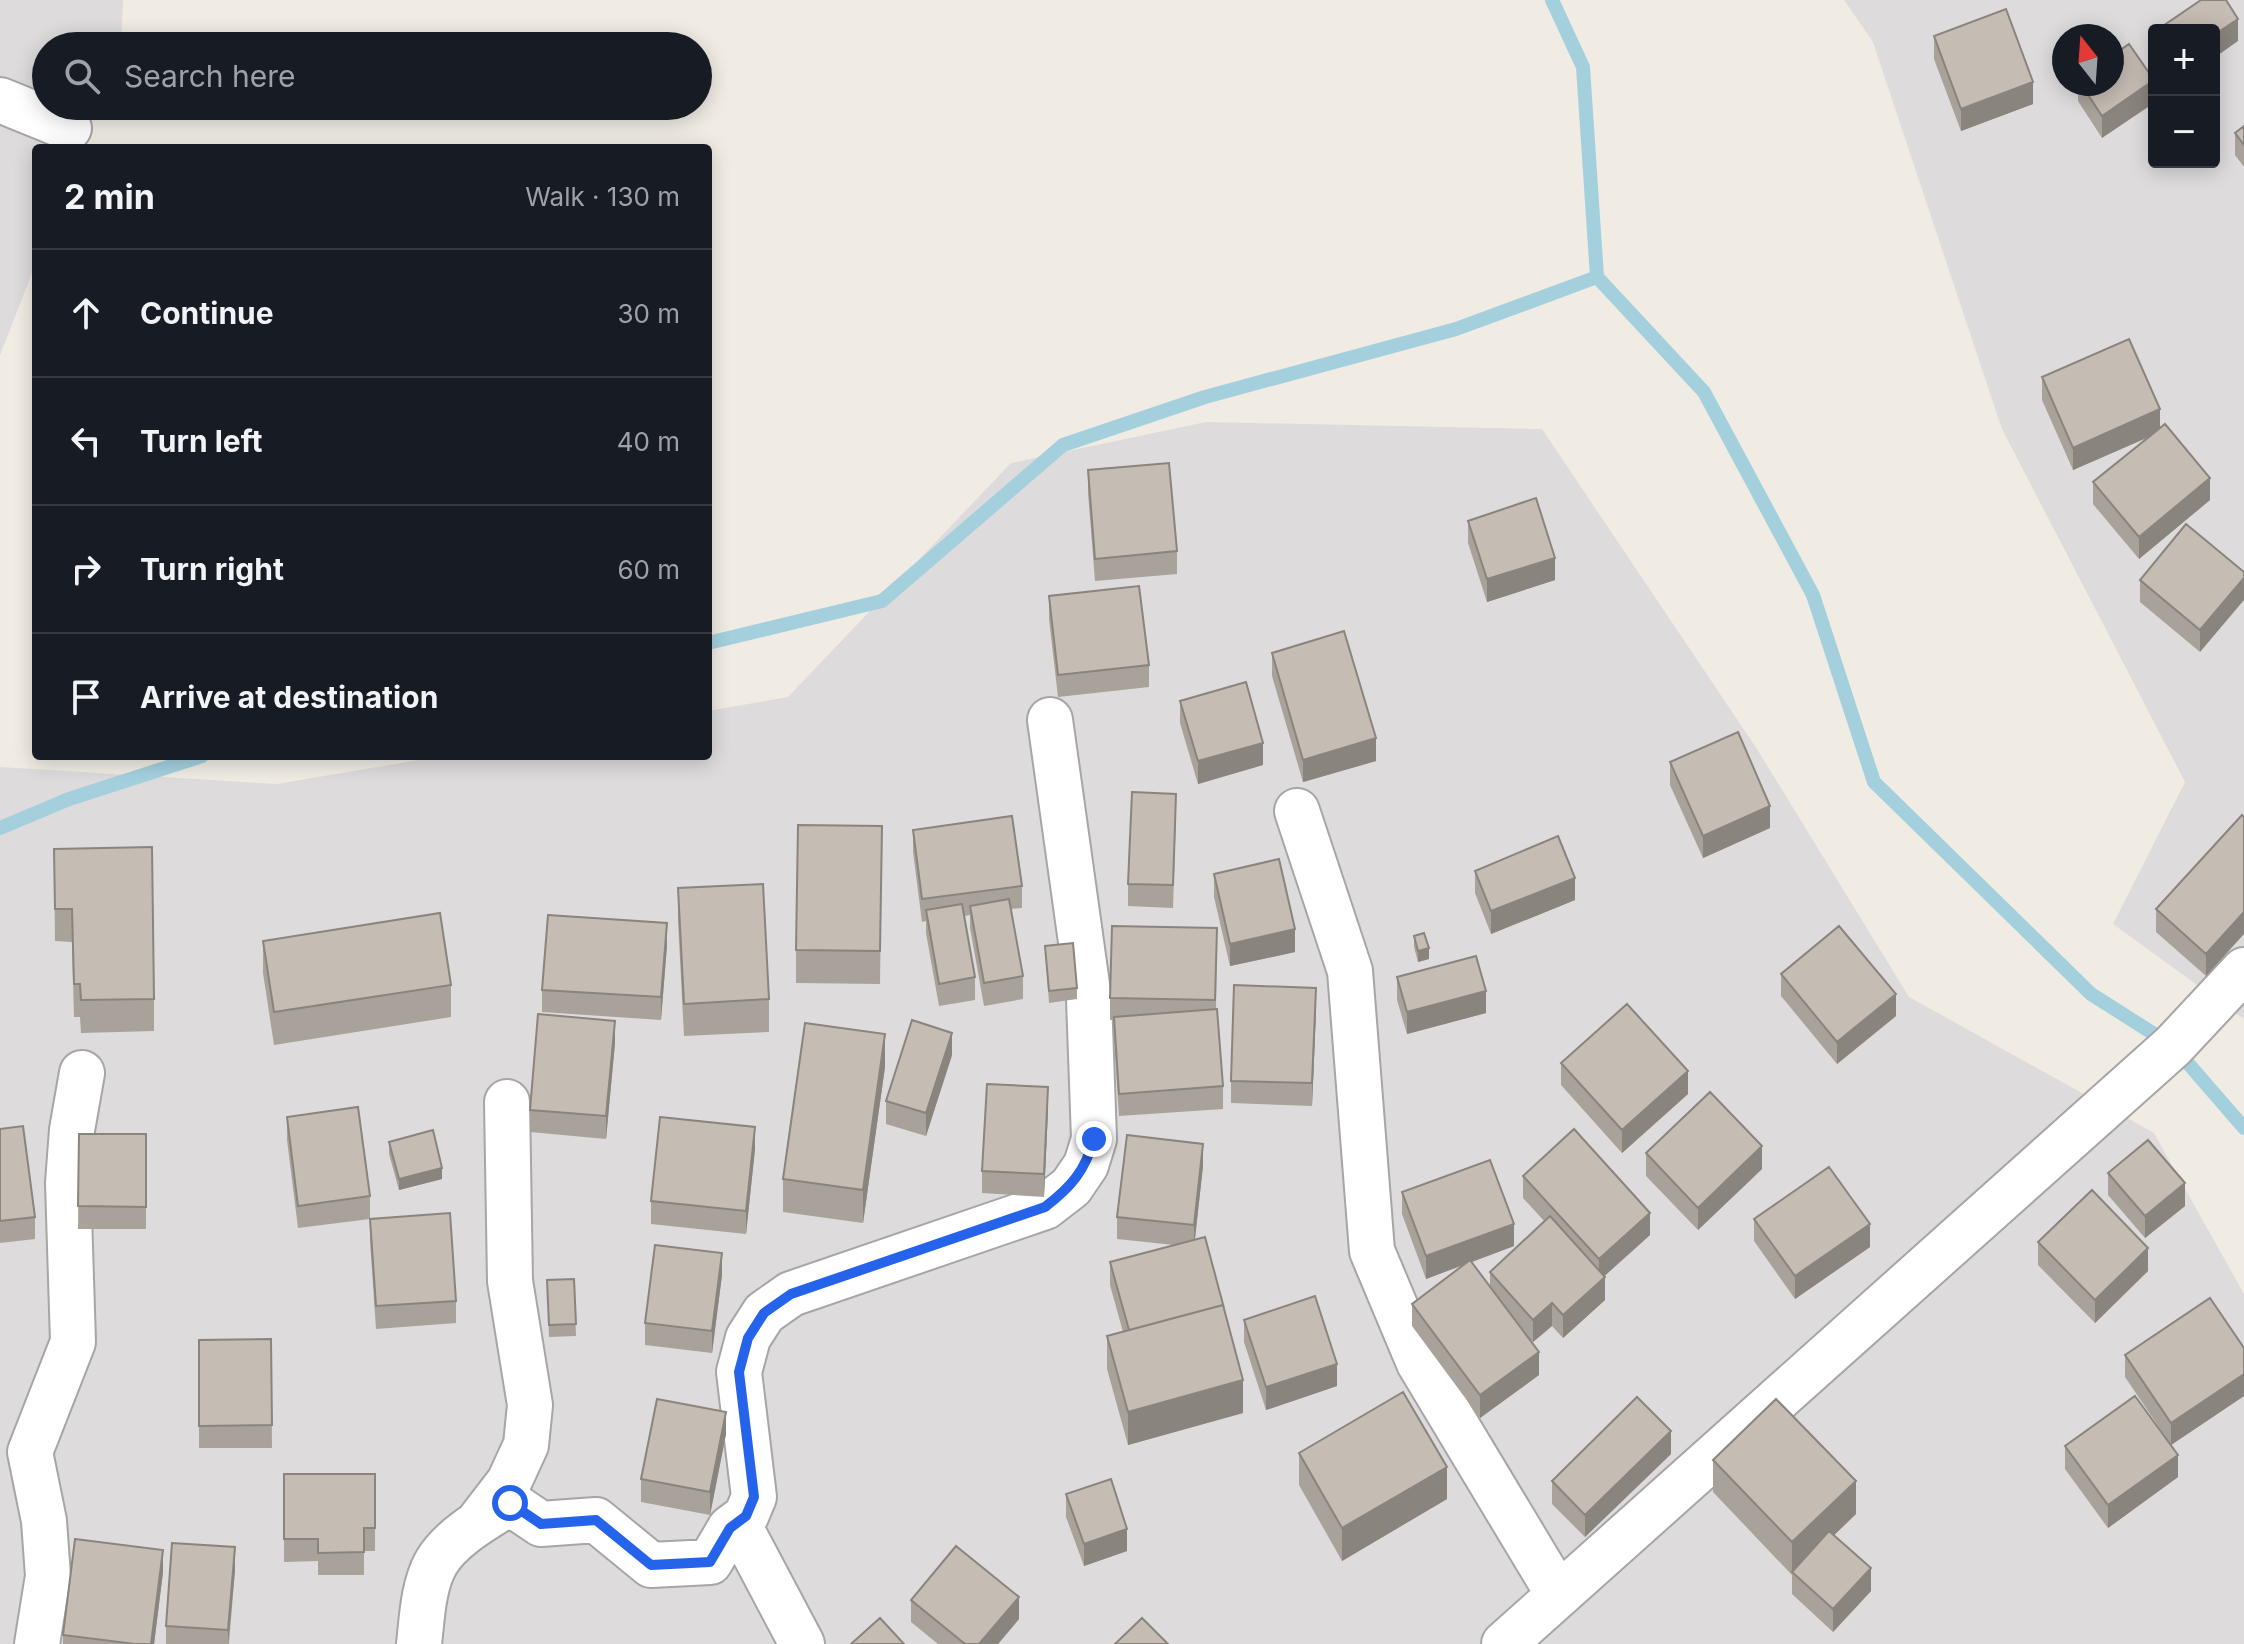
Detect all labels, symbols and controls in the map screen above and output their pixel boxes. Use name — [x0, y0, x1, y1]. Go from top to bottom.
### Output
north arrow — [2052, 24, 2124, 96]
map controls — [2148, 24, 2220, 168]
button: + — [2148, 24, 2220, 96]
search box — [32, 32, 712, 120]
icon: search — [60, 54, 104, 98]
text: Search here — [124, 58, 296, 94]
button: − — [2148, 96, 2220, 168]
text: 2 min — [64, 176, 155, 217]
text: Walk · 130 m — [525, 181, 680, 212]
icon: ahead — [64, 291, 108, 335]
text: Continue — [140, 295, 274, 331]
text: 30 m — [617, 298, 680, 329]
icon: left — [64, 419, 108, 463]
text: Turn left — [140, 423, 262, 459]
text: 40 m — [617, 426, 680, 457]
icon: right — [64, 547, 108, 591]
text: Turn right — [140, 551, 284, 587]
text: 60 m — [617, 554, 680, 585]
icon: arrive — [64, 675, 108, 719]
text: Arrive at destination — [140, 679, 438, 715]
route end — [1076, 1121, 1112, 1157]
route start — [492, 1485, 528, 1521]

